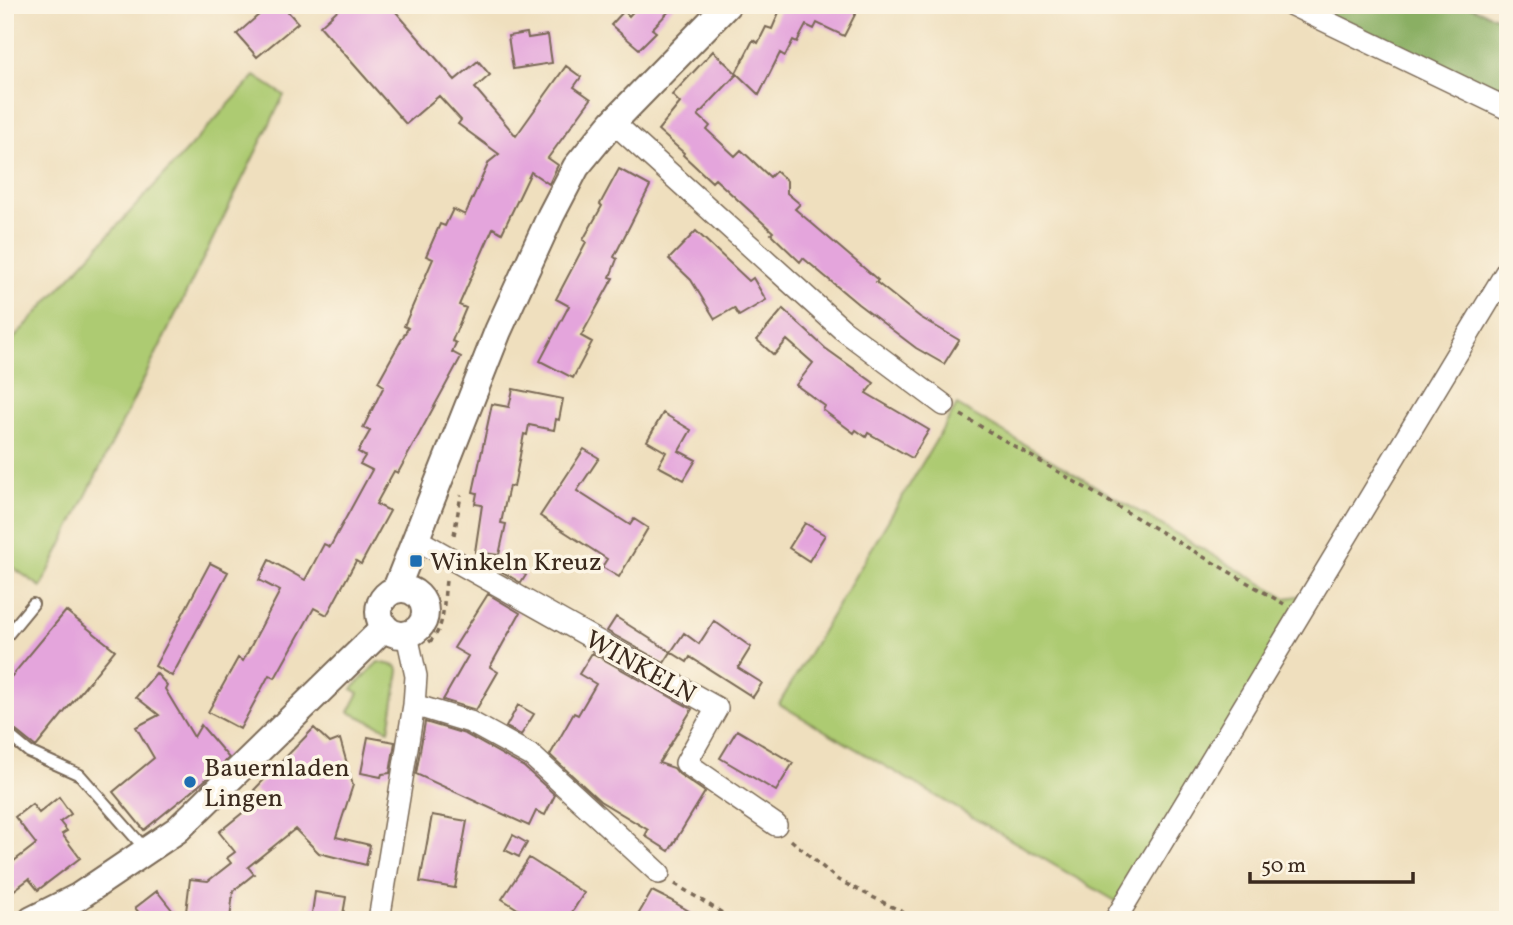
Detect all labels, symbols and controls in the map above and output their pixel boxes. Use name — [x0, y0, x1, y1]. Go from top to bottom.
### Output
place label: Winkeln Kreuz — [430, 545, 602, 581]
marker: Winkeln Kreuz — [408, 553, 424, 569]
street label: WINKELN — [578, 623, 702, 713]
place label: Bauernladen Lingen — [204, 751, 350, 817]
marker: Bauernladen Lingen — [182, 774, 198, 790]
scale bar — [1250, 841, 1413, 885]
text: 50 m — [1261, 852, 1306, 881]

